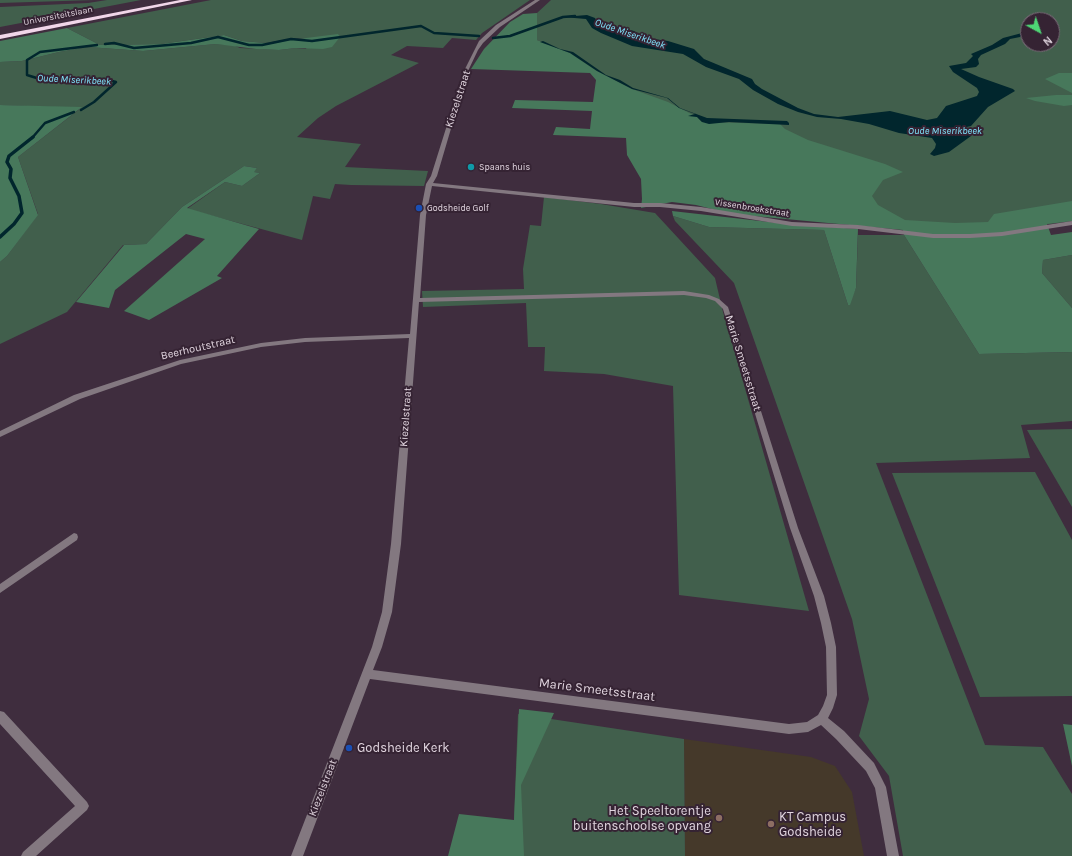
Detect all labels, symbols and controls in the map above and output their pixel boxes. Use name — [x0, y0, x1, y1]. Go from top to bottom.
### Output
street label: Universiteitslaan — [22, 4, 94, 28]
north arrow — [1020, 12, 1060, 52]
water label: Oude Miserikbeek — [593, 16, 667, 52]
text: N — [1040, 33, 1055, 48]
street label: Kiezelstraat — [442, 69, 474, 129]
water label: Oude Miserikbeek — [37, 72, 111, 88]
water label: Oude Miserikbeek — [908, 125, 982, 137]
marker: Spaans huis — [466, 162, 476, 172]
place label: Spaans huis — [479, 162, 530, 172]
street label: Vissenbroekstraat — [714, 197, 790, 219]
marker: Godsheide Golf — [414, 203, 424, 213]
place label: Godsheide Golf — [427, 203, 489, 213]
street label: Marie Smeetsstraat — [722, 314, 764, 412]
street label: Beerhoutstraat — [160, 333, 236, 363]
street label: Kiezelstraat — [397, 387, 415, 447]
street label: Marie Smeetsstraat — [538, 675, 656, 705]
place label: Godsheide Kerk — [357, 740, 449, 756]
marker: Godsheide Kerk — [344, 743, 354, 753]
street label: Kiezelstraat — [306, 758, 340, 818]
place label: Het Speeltorentje buitenschoolse opvang — [573, 803, 711, 834]
place label: KT Campus Godsheide — [779, 809, 846, 840]
marker: Het Speeltorentje buitenschoolse opvang — [714, 813, 724, 823]
marker: KT Campus Godsheide — [766, 819, 776, 829]

